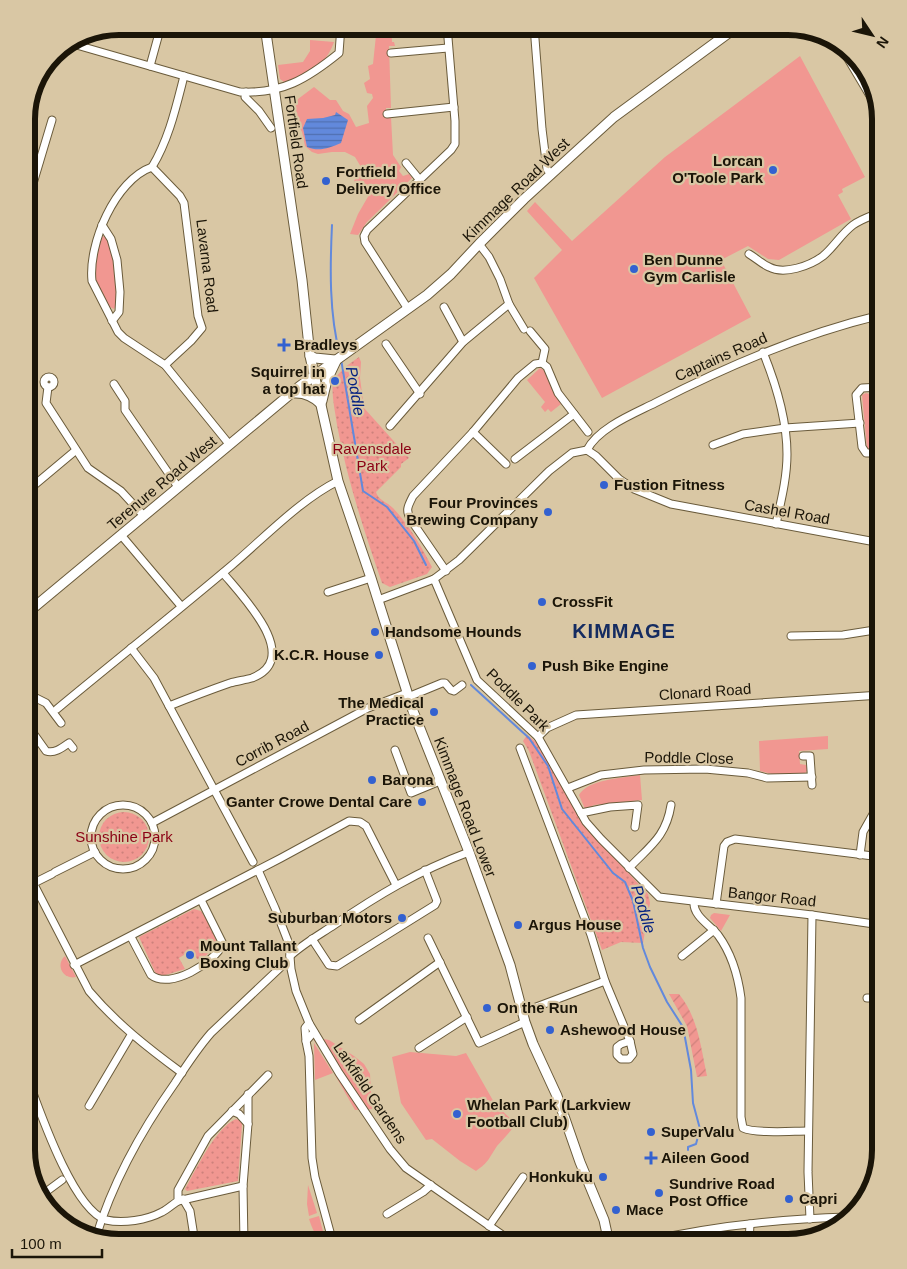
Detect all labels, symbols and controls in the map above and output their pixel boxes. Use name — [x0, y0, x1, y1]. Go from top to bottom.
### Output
north arrow — [847, 10, 897, 60]
text: N — [873, 34, 892, 51]
street label: Fortfield Road — [282, 94, 311, 190]
street label: Kimmage Road West — [459, 134, 573, 245]
place label: Lorcan O'Toole Park — [672, 152, 764, 186]
place label: Fortfield Delivery Office — [336, 163, 441, 197]
marker: Lorcan O'Toole Park — [767, 164, 779, 176]
marker: Fortfield Delivery Office — [320, 175, 332, 187]
street label: Lavarna Road — [193, 218, 222, 314]
place label: Ben Dunne Gym Carlisle — [644, 251, 736, 285]
marker: Ben Dunne Gym Carlisle — [628, 263, 640, 275]
street label: Captains Road — [672, 329, 770, 384]
place label: Bradleys — [294, 336, 357, 353]
marker: Bradleys — [278, 339, 290, 351]
place label: Squirrel in a top hat — [251, 363, 325, 397]
water label: Poddle — [343, 365, 368, 417]
marker: Squirrel in a top hat — [329, 375, 341, 387]
street label: Terenure Road West — [104, 431, 220, 533]
park label: Ravensdale Park — [332, 440, 412, 474]
place label: Fustion Fitness — [614, 476, 725, 493]
marker: Fustion Fitness — [598, 479, 610, 491]
place label: Four Provinces Brewing Company — [406, 494, 539, 528]
street label: Cashel Road — [743, 496, 831, 527]
marker: Four Provinces Brewing Company — [542, 506, 554, 518]
place label: CrossFit — [552, 593, 613, 610]
marker: CrossFit — [536, 596, 548, 608]
district label: KIMMAGE — [572, 620, 676, 642]
place label: Handsome Hounds — [385, 623, 522, 640]
marker: Handsome Hounds — [369, 626, 381, 638]
place label: K.C.R. House — [274, 646, 369, 663]
marker: K.C.R. House — [373, 649, 385, 661]
place label: Push Bike Engine — [542, 657, 669, 674]
marker: Push Bike Engine — [526, 660, 538, 672]
street label: Poddle Park — [483, 665, 554, 735]
street label: Clonard Road — [658, 680, 752, 703]
place label: The Medical Practice — [338, 694, 424, 728]
marker: The Medical Practice — [428, 706, 440, 718]
street label: Corrib Road — [232, 717, 311, 770]
street label: Kimmage Road Lower — [431, 735, 500, 879]
street label: Poddle Close — [644, 748, 734, 767]
place label: Barona — [382, 771, 434, 788]
marker: Barona — [366, 774, 378, 786]
place label: Ganter Crowe Dental Care — [226, 793, 412, 810]
marker: Ganter Crowe Dental Care — [416, 796, 428, 808]
park label: Sunshine Park — [75, 828, 173, 845]
water label: Poddle — [628, 883, 659, 936]
street label: Bangor Road — [727, 883, 817, 910]
place label: Suburban Motors — [268, 909, 392, 926]
marker: Suburban Motors — [396, 912, 408, 924]
place label: Argus House — [528, 916, 621, 933]
marker: Argus House — [512, 919, 524, 931]
place label: Mount Tallant Boxing Club — [200, 937, 296, 971]
marker: Mount Tallant Boxing Club — [184, 949, 196, 961]
place label: On the Run — [497, 999, 578, 1016]
marker: On the Run — [481, 1002, 493, 1014]
place label: Ashewood House — [560, 1021, 686, 1038]
marker: Ashewood House — [544, 1024, 556, 1036]
street label: Larkfield Gardens — [330, 1039, 411, 1147]
place label: Whelan Park (Larkview Football Club) — [467, 1096, 631, 1130]
marker: Whelan Park (Larkview Football Club) — [451, 1108, 463, 1120]
place label: SuperValu — [661, 1123, 734, 1140]
marker: SuperValu — [645, 1126, 657, 1138]
place label: Aileen Good — [661, 1149, 749, 1166]
marker: Aileen Good — [645, 1152, 657, 1164]
place label: Honkuku — [529, 1168, 593, 1185]
marker: Honkuku — [597, 1171, 609, 1183]
place label: Sundrive Road Post Office — [669, 1175, 775, 1209]
marker: Sundrive Road Post Office — [653, 1187, 665, 1199]
place label: Capri — [799, 1190, 837, 1207]
marker: Capri — [783, 1193, 795, 1205]
place label: Mace — [626, 1201, 664, 1218]
marker: Mace — [610, 1204, 622, 1216]
scale bar — [12, 1226, 102, 1258]
text: 100 m — [20, 1235, 62, 1252]

